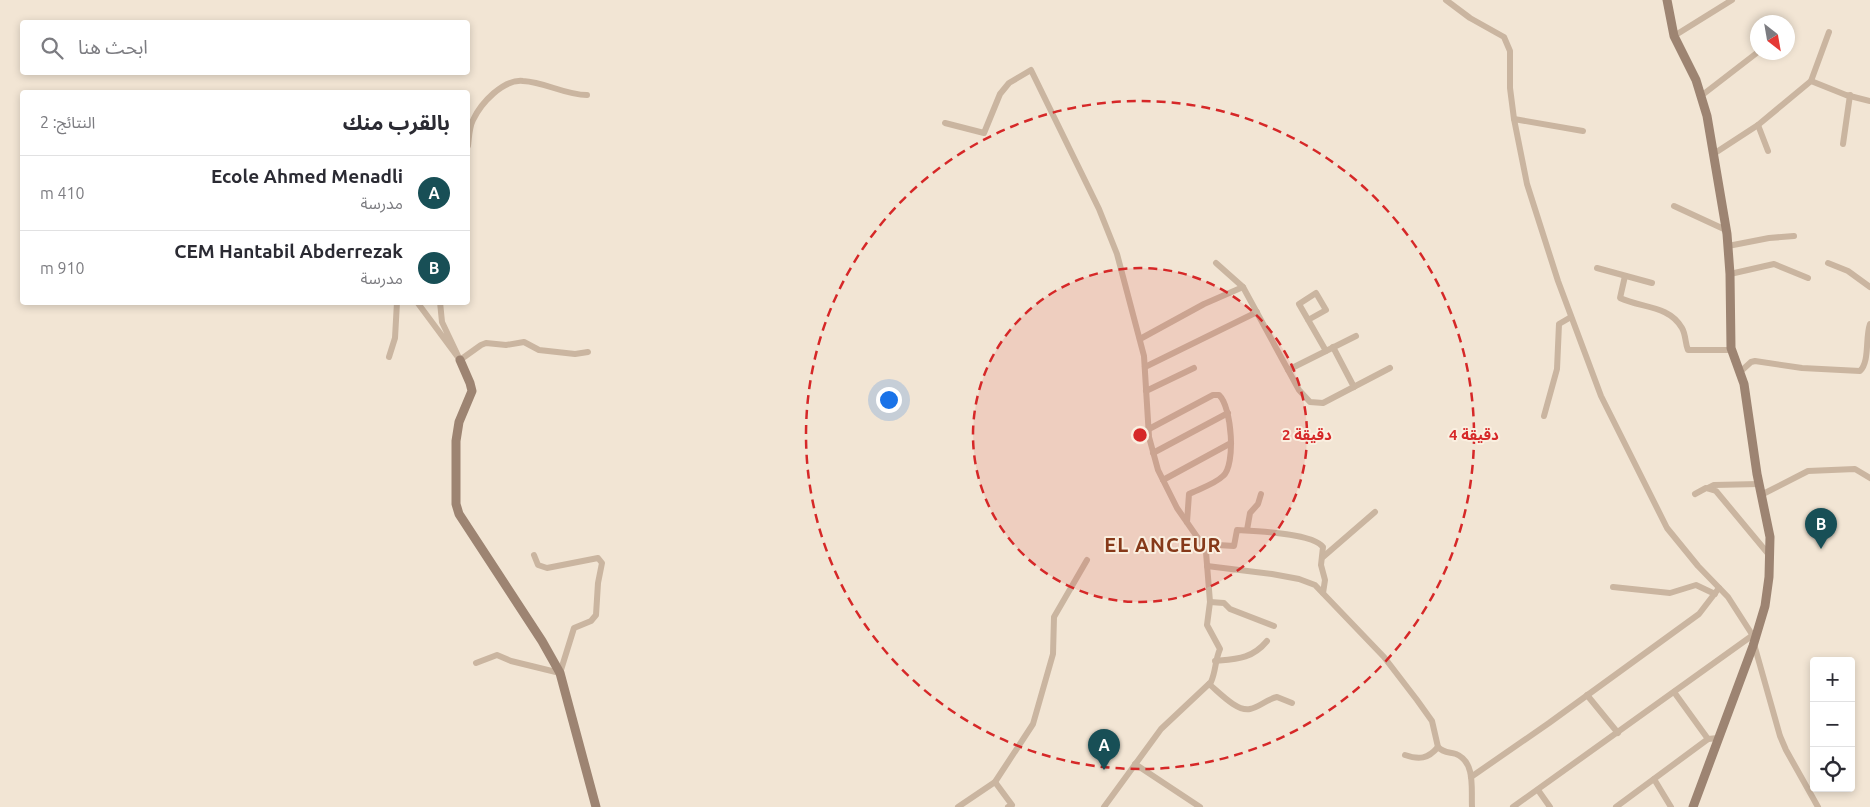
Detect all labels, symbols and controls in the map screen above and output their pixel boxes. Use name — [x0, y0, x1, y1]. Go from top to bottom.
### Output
north arrow — [1750, 15, 1795, 60]
search box — [20, 20, 470, 75]
icon: search — [38, 34, 66, 62]
text: ابحث هنا — [78, 36, 148, 58]
text: بالقرب منك — [343, 110, 450, 134]
text: النتائج: 2 — [40, 113, 95, 131]
text: Ecole Ahmed Menadli — [211, 165, 403, 187]
text: 410 m — [40, 184, 85, 202]
text: A — [428, 184, 440, 202]
text: مدرسة — [360, 194, 403, 212]
text: CEM Hantabil Abderrezak — [174, 240, 403, 262]
text: 910 m — [40, 259, 85, 277]
text: B — [429, 259, 439, 277]
text: مدرسة — [360, 269, 403, 287]
your location — [876, 387, 902, 413]
centre of rings — [1131, 426, 1149, 444]
text: 2 دقيقة — [1282, 426, 1332, 443]
text: 4 دقيقة — [1449, 426, 1499, 443]
pin: B — [1805, 508, 1837, 549]
district label: EL ANCEUR — [1104, 533, 1222, 556]
map controls — [1810, 657, 1855, 792]
button: + — [1810, 657, 1855, 702]
button: − — [1810, 702, 1855, 747]
pin: A — [1088, 729, 1120, 770]
button: locate — [1810, 747, 1855, 792]

